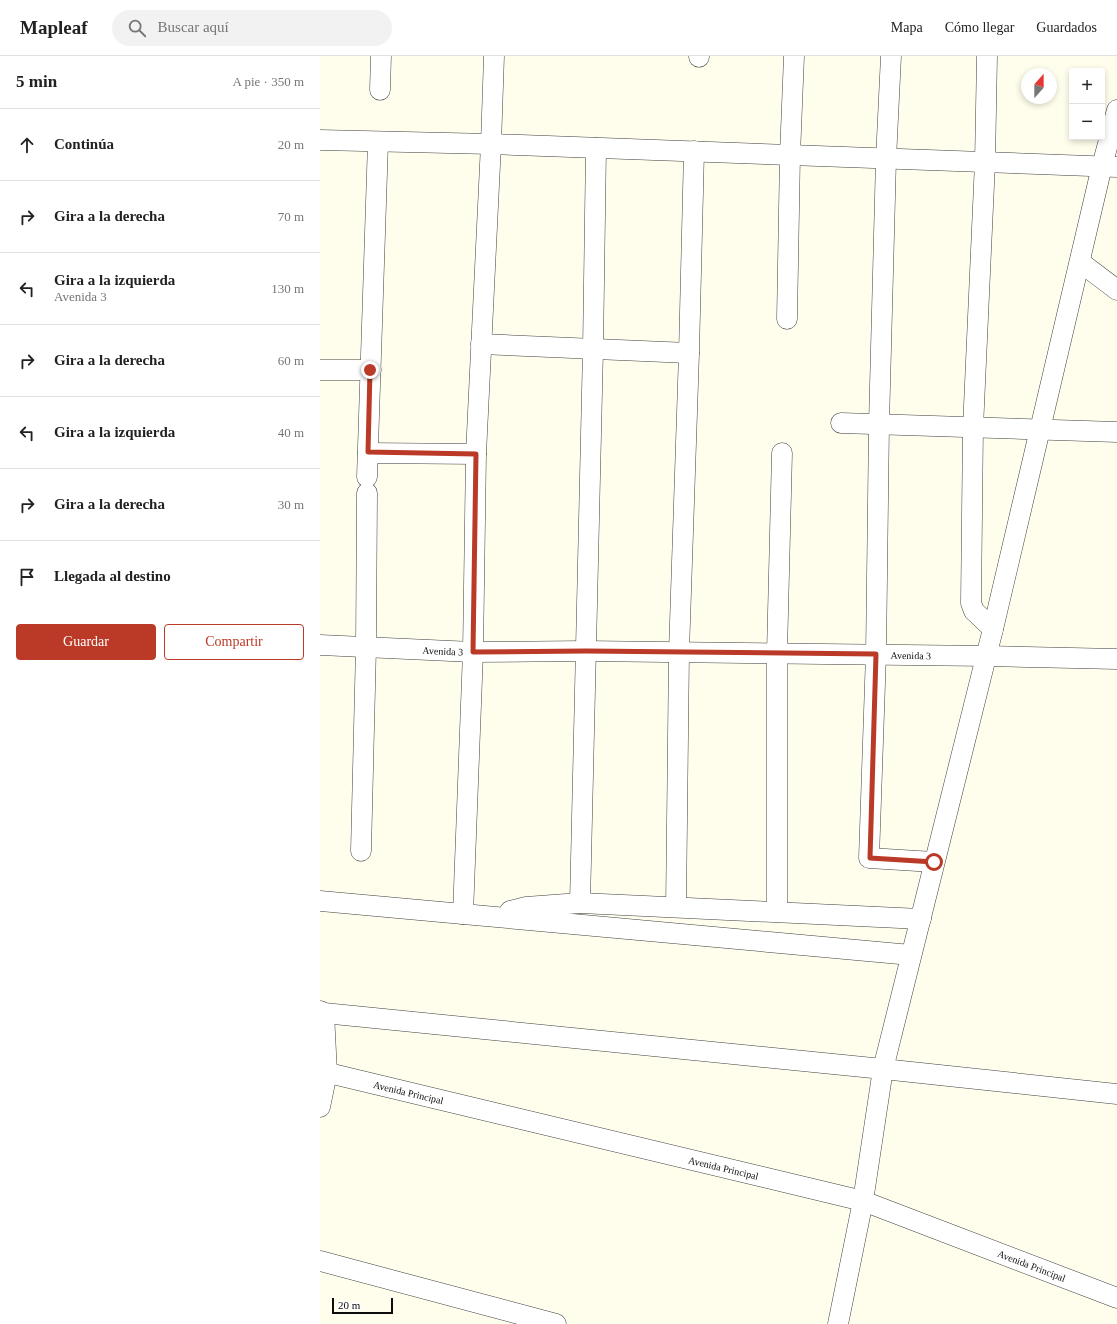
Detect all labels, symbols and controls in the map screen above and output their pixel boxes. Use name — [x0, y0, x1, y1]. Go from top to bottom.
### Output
search box — [112, 10, 392, 46]
text: Mapleaf — [20, 17, 88, 38]
icon: search — [126, 17, 148, 39]
text: Buscar aquí — [158, 19, 229, 35]
text: Mapa — [891, 20, 923, 35]
text: Cómo llegar — [945, 20, 1014, 35]
text: Guardados — [1036, 20, 1097, 35]
north arrow — [1021, 68, 1057, 104]
map controls — [1069, 68, 1105, 140]
button: + — [1069, 68, 1105, 104]
text: 5 min — [16, 72, 57, 91]
text: A pie · 350 m — [233, 74, 304, 89]
button: − — [1069, 104, 1105, 140]
icon: ahead — [16, 134, 38, 156]
text: Continúa — [54, 136, 114, 152]
text: 20 m — [278, 137, 304, 152]
icon: right — [16, 206, 38, 228]
text: Gira a la derecha — [54, 208, 165, 224]
text: 70 m — [278, 209, 304, 224]
text: Gira a la izquierda — [54, 272, 175, 288]
icon: left — [16, 278, 38, 300]
text: 130 m — [271, 281, 304, 296]
text: Avenida 3 — [54, 289, 107, 304]
icon: right — [16, 350, 38, 372]
text: Gira a la derecha — [54, 352, 165, 368]
text: 60 m — [278, 353, 304, 368]
route end — [361, 361, 379, 379]
icon: left — [16, 422, 38, 444]
text: Gira a la izquierda — [54, 424, 175, 440]
text: 40 m — [278, 425, 304, 440]
icon: right — [16, 494, 38, 516]
text: Gira a la derecha — [54, 496, 165, 512]
text: 30 m — [278, 497, 304, 512]
icon: arrive — [16, 566, 38, 588]
text: Llegada al destino — [54, 568, 171, 584]
button: Guardar — [16, 624, 156, 660]
button: Compartir — [164, 624, 304, 660]
street label: Avenida 3 — [422, 645, 463, 658]
street label: Avenida 3 — [890, 650, 931, 661]
route start — [925, 853, 943, 871]
street label: Avenida Principal — [372, 1079, 445, 1106]
street label: Avenida Principal — [687, 1154, 760, 1182]
street label: Avenida Principal — [996, 1248, 1067, 1284]
scale bar — [332, 1296, 393, 1315]
text: 20 m — [338, 1299, 360, 1311]

